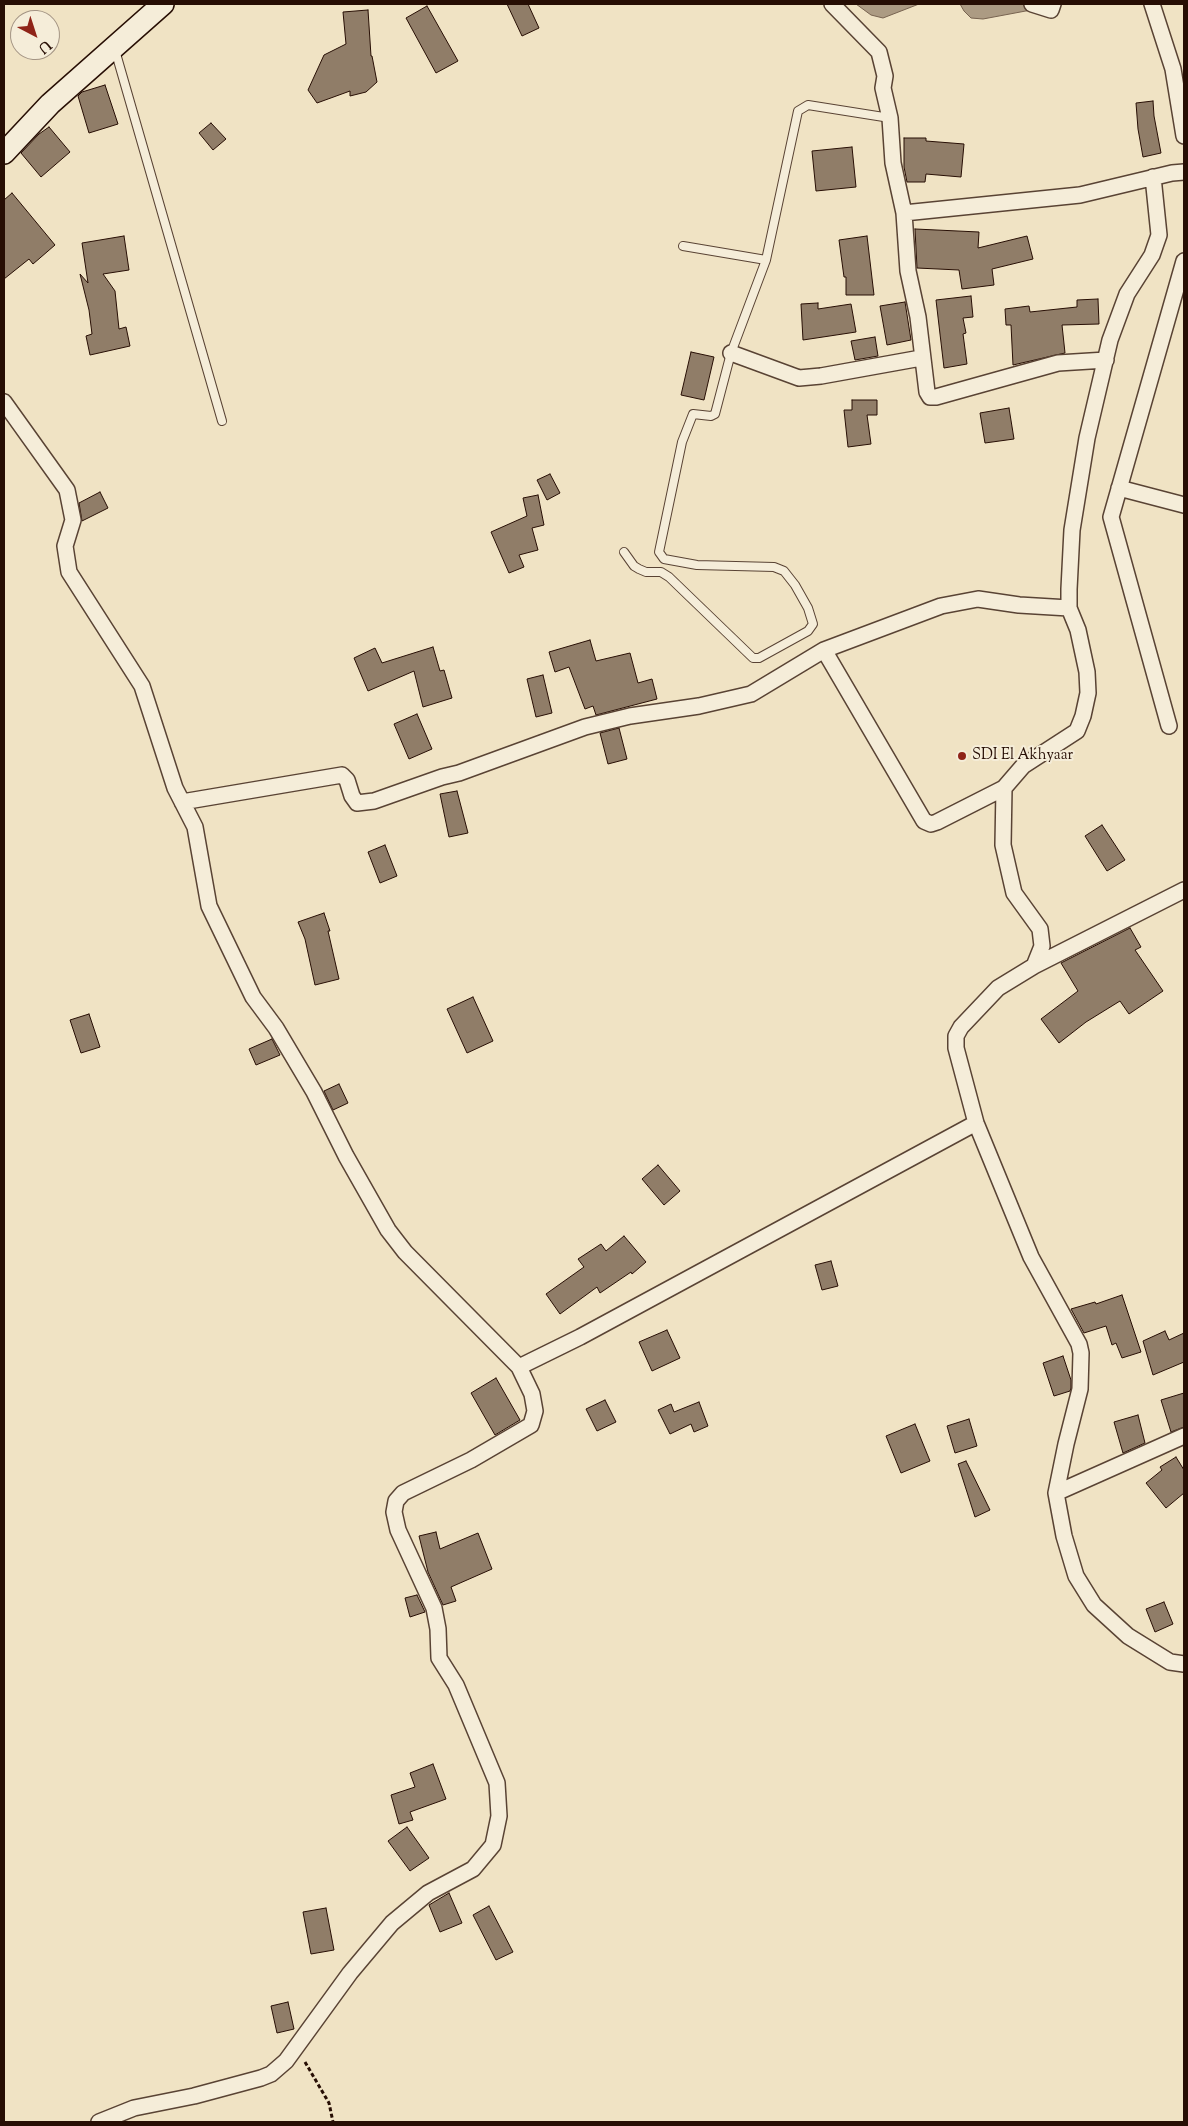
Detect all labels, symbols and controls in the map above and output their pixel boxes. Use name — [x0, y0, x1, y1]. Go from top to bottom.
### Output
north arrow — [10, 10, 60, 60]
text: U — [33, 34, 55, 57]
place label: SDI El Akhyaar — [972, 747, 1073, 765]
marker: SDI El Akhyaar — [956, 750, 968, 762]

